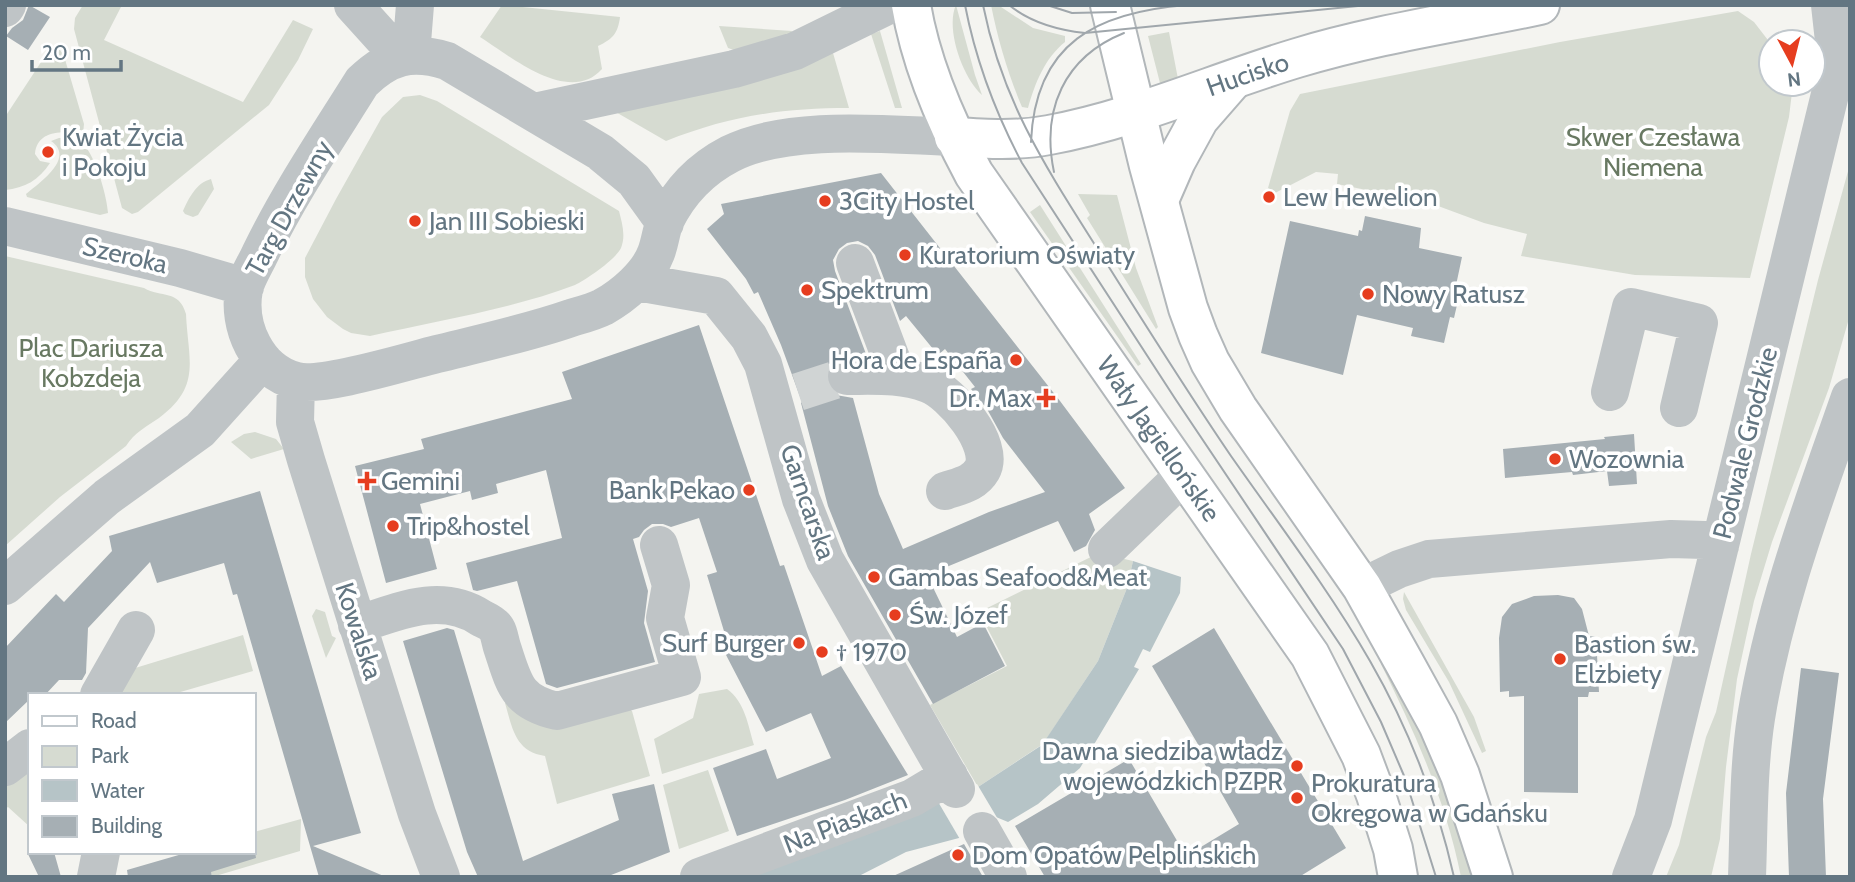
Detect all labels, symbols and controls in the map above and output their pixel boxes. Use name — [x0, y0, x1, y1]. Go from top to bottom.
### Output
scale bar — [32, 28, 121, 72]
north arrow — [1757, 28, 1827, 98]
text: 20 m — [42, 40, 91, 65]
street label: Hucisko — [1202, 46, 1293, 103]
text: N — [1786, 67, 1802, 92]
place label: Kwiat Życia i Pokoju — [62, 121, 184, 183]
park label: Skwer Czesława Niemena — [1566, 121, 1741, 183]
street label: Targ Drzewny — [239, 135, 339, 281]
marker: Kwiat Życia i Pokoju — [40, 144, 56, 160]
place label: Lew Hewelion — [1283, 181, 1438, 213]
place label: 3City Hostel — [839, 185, 974, 217]
marker: Lew Hewelion — [1261, 189, 1277, 205]
marker: 3City Hostel — [817, 193, 833, 209]
place label: Jan III Sobieski — [428, 205, 585, 237]
marker: Jan III Sobieski — [407, 213, 423, 229]
street label: Szeroka — [79, 230, 171, 280]
place label: Kuratorium Oświaty — [919, 239, 1135, 271]
marker: Kuratorium Oświaty — [897, 247, 913, 263]
place label: Spektrum — [821, 274, 929, 306]
place label: Nowy Ratusz — [1382, 278, 1525, 310]
marker: Spektrum — [799, 282, 815, 298]
marker: Nowy Ratusz — [1360, 286, 1376, 302]
park label: Plac Dariusza Kobzdeja — [18, 332, 164, 394]
place label: Hora de España — [831, 344, 1003, 376]
street label: Podwale Grodzkie — [1706, 344, 1784, 542]
street label: Wały Jagiellońskie — [1090, 350, 1228, 528]
marker: Hora de España — [1008, 352, 1024, 368]
place label: Dr. Max — [949, 382, 1033, 414]
marker: Dr. Max — [1038, 390, 1054, 406]
street label: Garncarska — [773, 440, 843, 564]
place label: Wozownia — [1569, 443, 1685, 475]
marker: Wozownia — [1547, 451, 1563, 467]
place label: Gemini — [381, 465, 460, 497]
marker: Gemini — [359, 473, 375, 489]
place label: Bank Pekao — [609, 474, 735, 506]
marker: Bank Pekao — [741, 482, 757, 498]
place label: Trip&hostel — [407, 510, 530, 542]
marker: Trip&hostel — [385, 518, 401, 534]
place label: Gambas Seafood&Meat — [888, 561, 1147, 593]
marker: Gambas Seafood&Meat — [866, 569, 882, 585]
street label: Kowalska — [328, 578, 390, 684]
place label: Św. Józef — [909, 599, 1008, 631]
marker: Św. Józef — [887, 607, 903, 623]
place label: Surf Burger — [662, 627, 786, 659]
place label: Bastion św. Elżbiety — [1574, 628, 1696, 690]
marker: Surf Burger — [791, 635, 807, 651]
place label: † 1970 — [836, 636, 907, 668]
marker: † 1970 — [814, 644, 830, 660]
marker: Bastion św. Elżbiety — [1552, 651, 1568, 667]
legend — [28, 693, 256, 854]
text: Road — [91, 708, 137, 733]
place label: Dawna siedziba władz wojewódzkich PZPR — [1042, 735, 1283, 797]
text: Park — [91, 743, 129, 768]
marker: Dawna siedziba władz wojewódzkich PZPR — [1289, 758, 1305, 774]
place label: Prokuratura Okręgowa w Gdańsku — [1311, 767, 1548, 829]
text: Water — [91, 778, 145, 803]
street label: Na Piaskach — [779, 784, 911, 860]
marker: Prokuratura Okręgowa w Gdańsku — [1289, 790, 1305, 806]
text: Building — [91, 813, 163, 838]
place label: Dom Opatów Pelplińskich — [972, 839, 1256, 871]
marker: Dom Opatów Pelplińskich — [950, 847, 966, 863]

